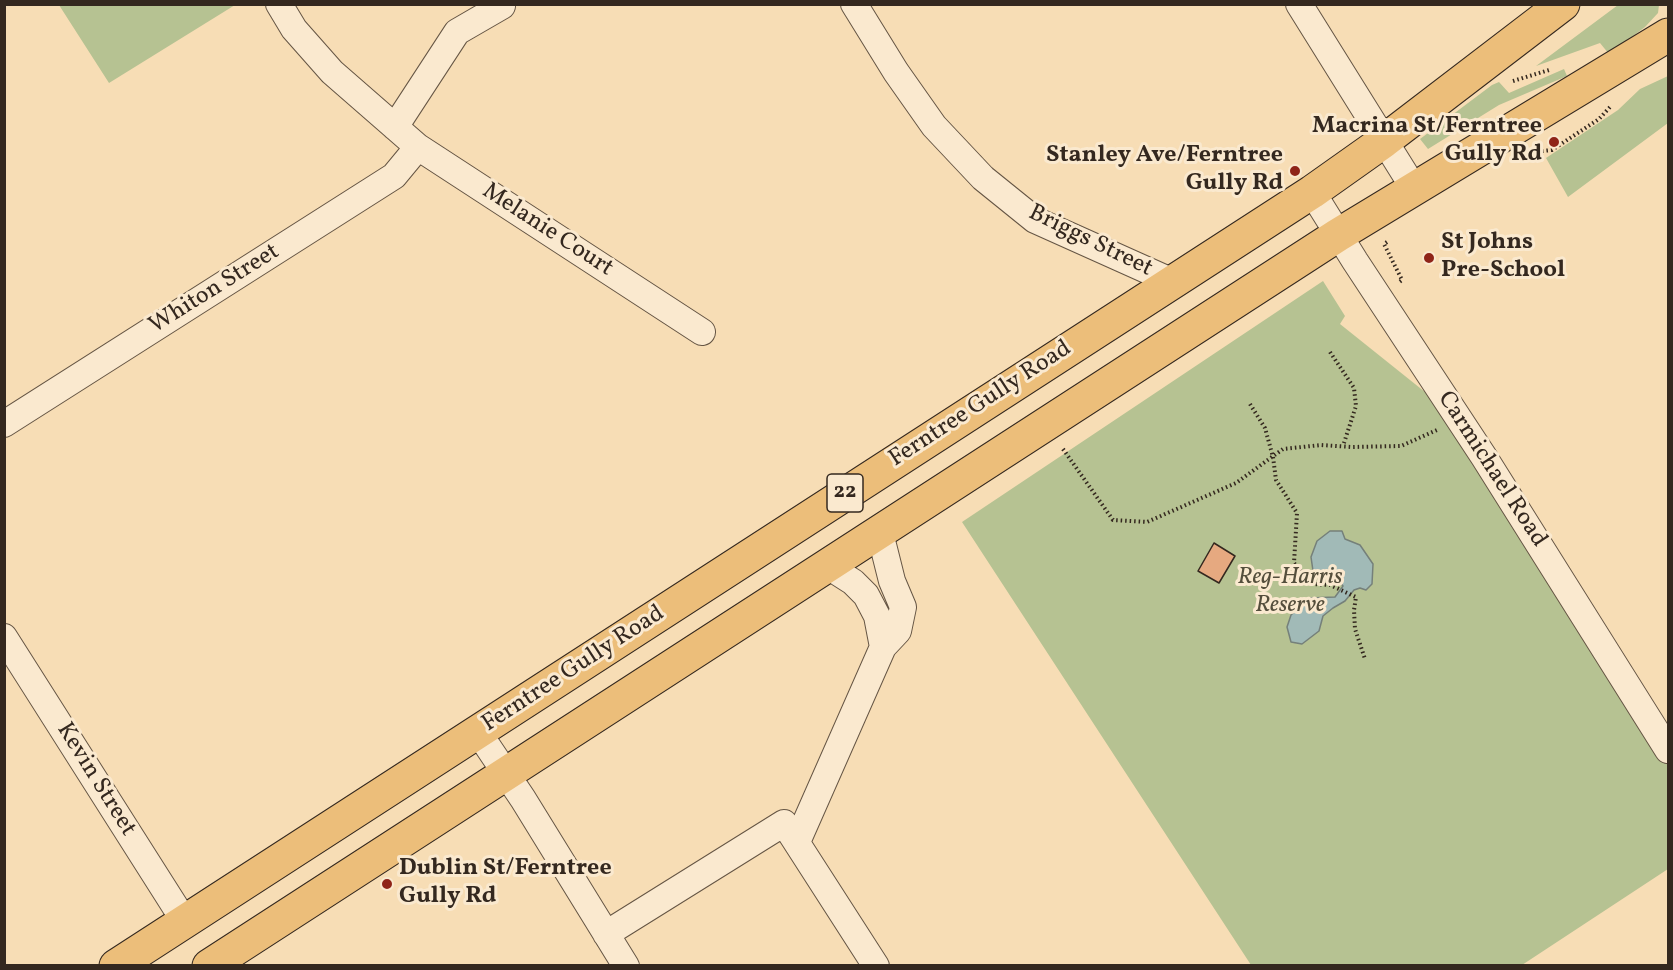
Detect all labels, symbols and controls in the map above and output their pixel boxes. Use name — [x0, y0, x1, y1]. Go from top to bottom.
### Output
place label: Macrina St/Ferntree Gully Rd — [1312, 114, 1542, 170]
marker: Macrina St/Ferntree Gully Rd — [1547, 135, 1561, 149]
place label: Stanley Ave/Ferntree Gully Rd — [1046, 143, 1283, 199]
marker: Stanley Ave/Ferntree Gully Rd — [1288, 164, 1302, 178]
street label: Melanie Court — [476, 178, 618, 284]
street label: Briggs Street — [1023, 200, 1157, 284]
place label: St Johns Pre-School — [1441, 230, 1565, 286]
street label: Whiton Street — [144, 238, 286, 342]
marker: St Johns Pre-School — [1422, 251, 1436, 265]
street label: Ferntree Gully Road — [884, 335, 1078, 475]
street label: Carmichael Road — [1430, 387, 1552, 553]
road number: 22 — [827, 474, 863, 512]
park label: Reg-Harris Reserve — [1238, 565, 1342, 621]
street label: Ferntree Gully Road — [477, 600, 671, 740]
street label: Kevin Street — [49, 718, 141, 842]
place label: Dublin St/Ferntree Gully Rd — [399, 856, 612, 912]
marker: Dublin St/Ferntree Gully Rd — [380, 877, 394, 891]

